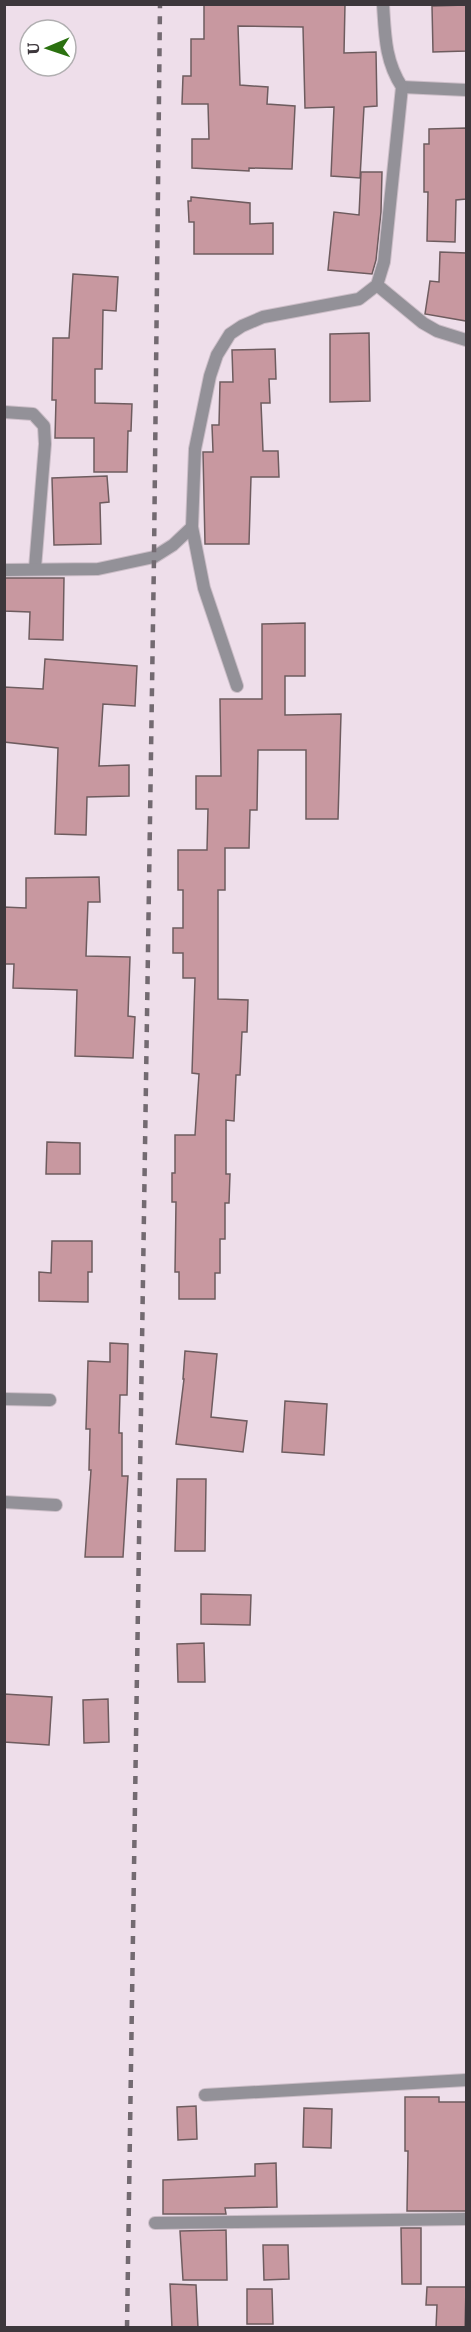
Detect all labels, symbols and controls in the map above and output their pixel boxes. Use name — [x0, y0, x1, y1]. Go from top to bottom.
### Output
north arrow — [18, 18, 78, 78]
text: U — [24, 42, 43, 55]

